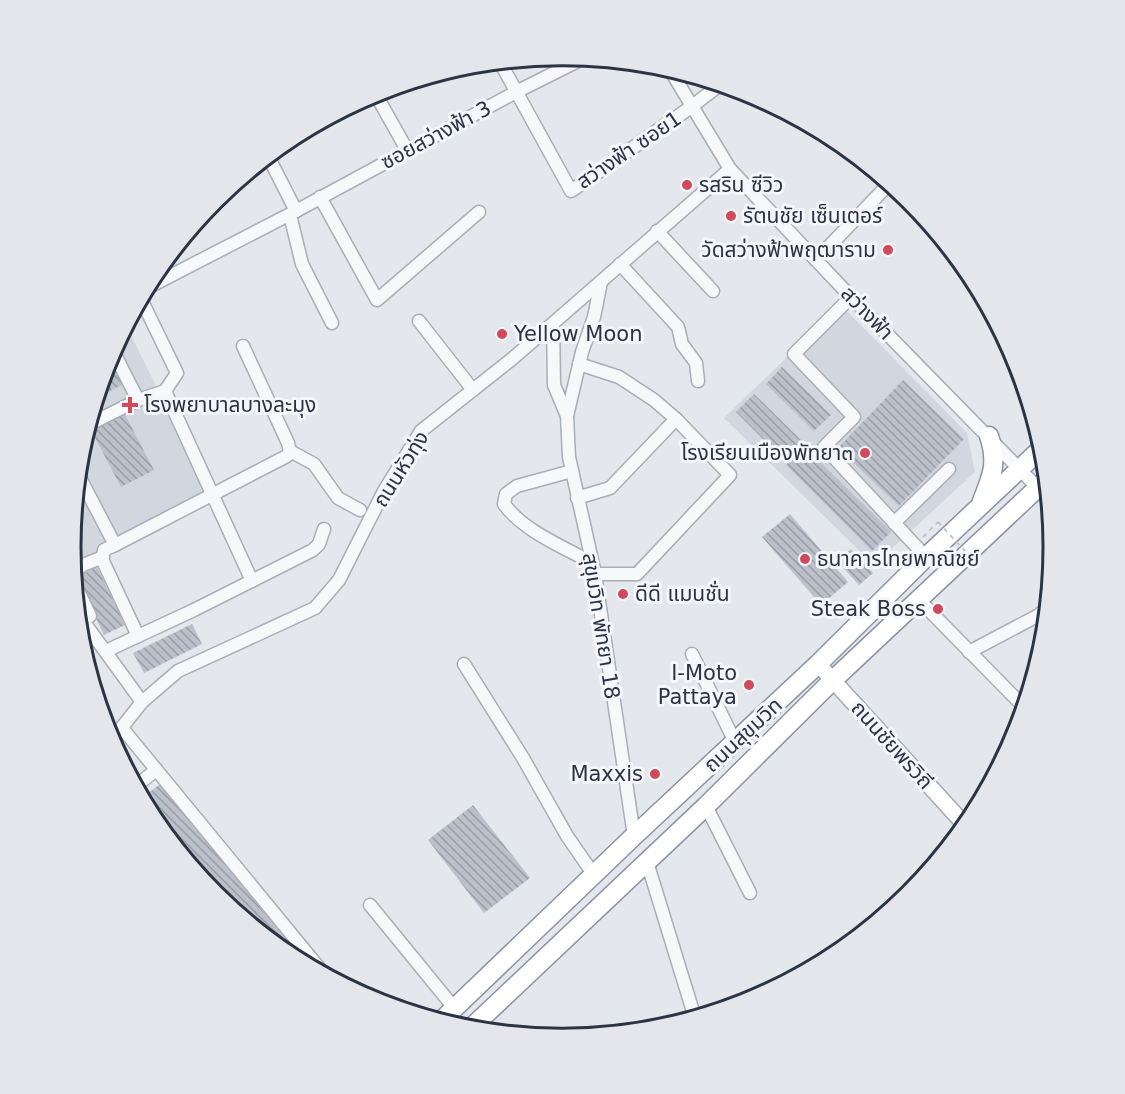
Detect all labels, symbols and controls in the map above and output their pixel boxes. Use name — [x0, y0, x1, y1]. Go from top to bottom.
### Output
street label: ซอยสว่างฟ้า 3 — [377, 96, 495, 174]
street label: สว่างฟ้า ซอย1 — [572, 106, 686, 194]
place label: รสริน ซีวิว — [699, 173, 783, 197]
marker: รสริน ซีวิว — [680, 178, 694, 192]
place label: รัตนชัย เซ็นเตอร์ — [743, 203, 883, 228]
marker: รัตนชัย เซ็นเตอร์ — [724, 209, 738, 223]
place label: วัดสว่างฟ้าพฤฒาราม — [701, 238, 876, 262]
marker: วัดสว่างฟ้าพฤฒาราม — [881, 243, 895, 257]
street label: สว่างฟ้า — [836, 281, 898, 345]
place label: Yellow Moon — [513, 322, 642, 346]
marker: Yellow Moon — [495, 327, 509, 341]
place label: โรงพยาบาลบางละมุง — [144, 393, 316, 418]
marker: โรงพยาบาลบางละมุง — [121, 396, 139, 414]
street label: ถนนหัวทุ่ง — [368, 427, 435, 512]
place label: โรงเรียนเมืองพัทยา๓ — [681, 441, 853, 465]
marker: โรงเรียนเมืองพัทยา๓ — [858, 446, 872, 460]
place label: ธนาคารไทยพาณิชย์ — [817, 547, 980, 571]
street label: สุขุมวิท พัทยา 18 — [577, 551, 624, 701]
marker: ธนาคารไทยพาณิชย์ — [798, 552, 812, 566]
place label: ดีดี แมนชั่น — [635, 580, 730, 606]
marker: ดีดี แมนชั่น — [616, 587, 630, 601]
place label: Steak Boss — [811, 597, 926, 621]
marker: Steak Boss — [931, 602, 945, 616]
place label: I-Moto Pattaya — [658, 661, 737, 709]
marker: I-Moto Pattaya — [742, 678, 756, 692]
street label: ถนนสุขุมวิท — [699, 693, 788, 778]
street label: ถนนชัยพรวิถี — [846, 696, 938, 794]
place label: Maxxis — [570, 762, 643, 786]
marker: Maxxis — [648, 767, 662, 781]

